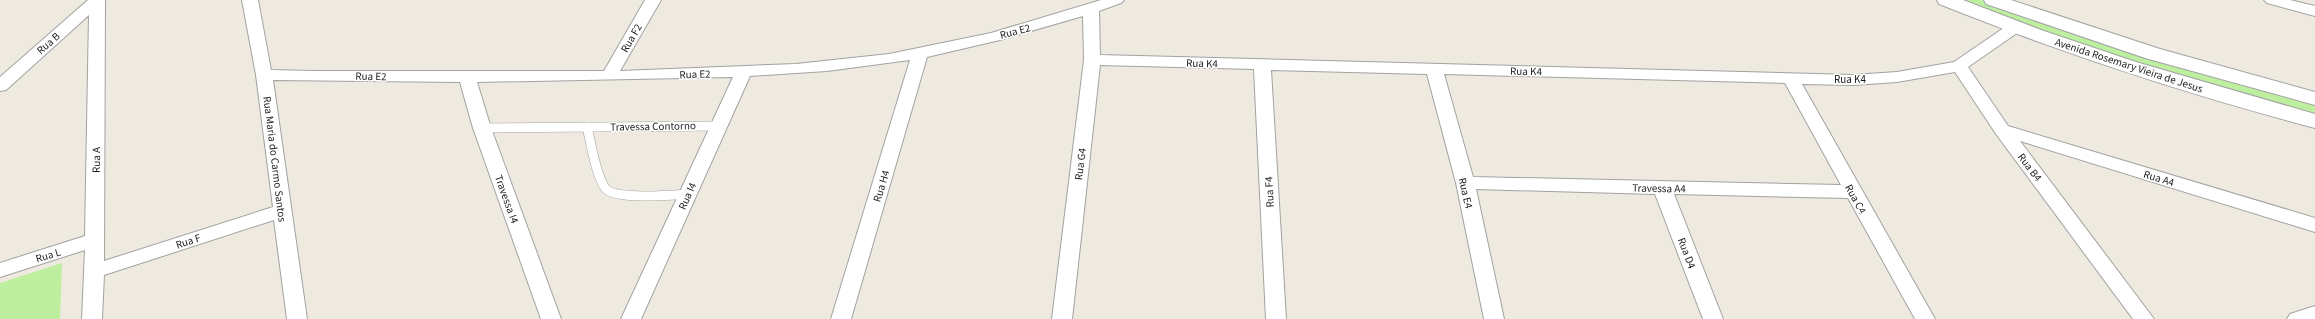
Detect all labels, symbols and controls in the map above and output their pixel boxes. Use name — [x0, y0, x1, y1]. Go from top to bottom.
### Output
street label: Rua E2 — [998, 20, 1032, 43]
street label: Rua F2 — [617, 21, 646, 55]
street label: Rua B — [33, 29, 64, 58]
street label: Avenida Rosemary Vieira de Jesus — [2053, 34, 2205, 97]
street label: Rua K4 — [1186, 55, 1219, 72]
street label: Rua K4 — [1510, 64, 1543, 79]
street label: Rua E2 — [679, 66, 711, 83]
street label: Rua E2 — [355, 69, 387, 84]
street label: Rua K4 — [1834, 72, 1866, 87]
street label: Rua Maria do Carmo Santos — [259, 95, 290, 223]
street label: Travessa Contorno — [610, 118, 696, 135]
street label: Rua A — [89, 147, 104, 173]
street label: Rua G4 — [1071, 147, 1090, 181]
street label: Rua B4 — [2014, 150, 2046, 185]
street label: Rua A4 — [2142, 167, 2177, 190]
street label: Rua H4 — [870, 168, 894, 204]
street label: Travessa I4 — [491, 173, 522, 226]
street label: Rua F4 — [1261, 176, 1278, 208]
street label: Rua E4 — [1455, 176, 1476, 211]
street label: Rua I4 — [675, 180, 700, 212]
street label: Travessa A4 — [1632, 181, 1686, 196]
street label: Rua C4 — [1841, 182, 1870, 217]
street label: Rua F — [174, 230, 203, 253]
street label: Rua D4 — [1674, 235, 1699, 271]
street label: Rua L — [34, 244, 63, 266]

